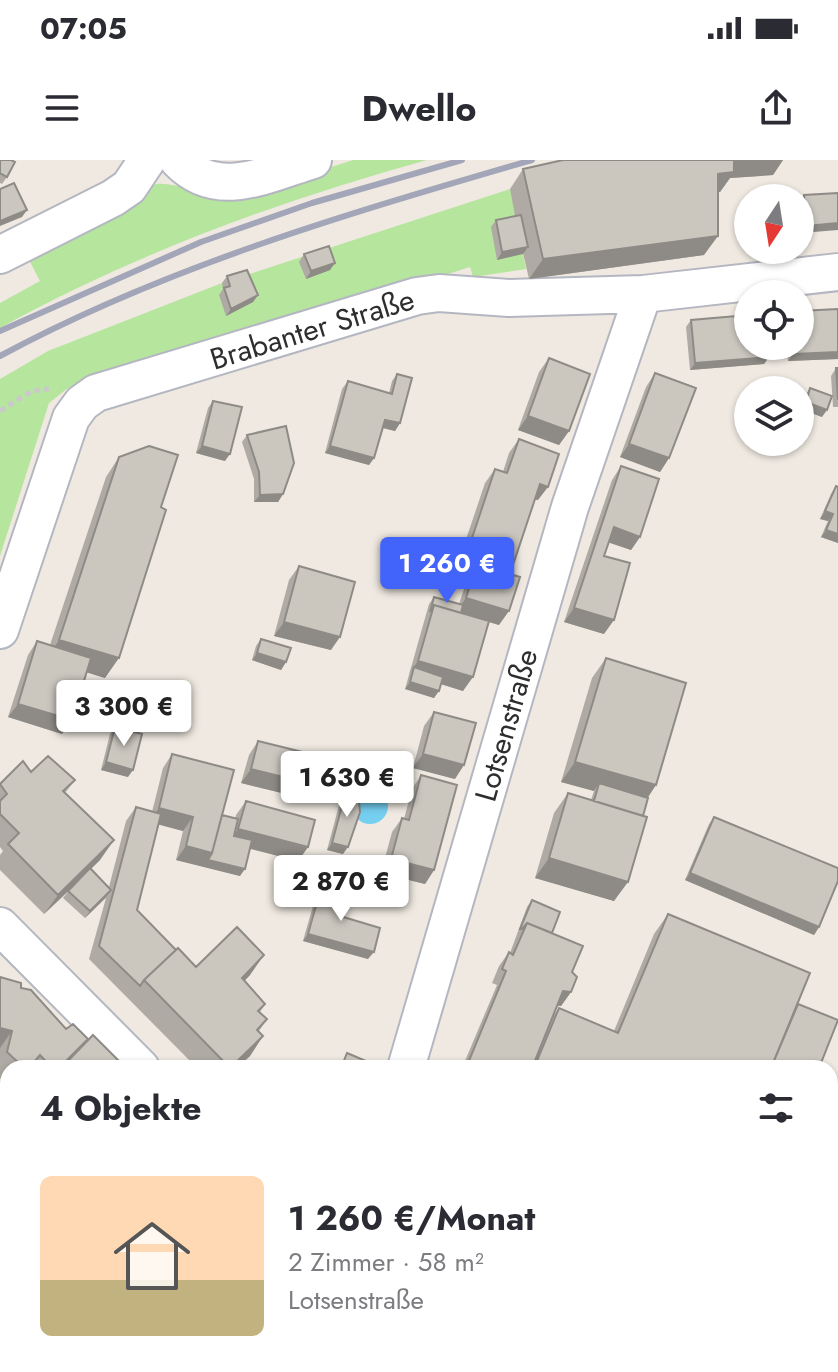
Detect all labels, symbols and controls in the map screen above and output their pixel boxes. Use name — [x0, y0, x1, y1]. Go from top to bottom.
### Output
text: 07:05 — [40, 7, 127, 50]
text: Dwello — [361, 82, 477, 134]
icon: menu — [40, 86, 84, 130]
icon: share — [754, 86, 798, 130]
north arrow — [734, 184, 814, 264]
map controls — [734, 184, 814, 456]
street label: Brabanter Straße — [205, 278, 419, 380]
button: locate — [734, 280, 814, 360]
button: layers — [734, 376, 814, 456]
pin: 1 260 € — [373, 537, 521, 605]
text: 1 260 € — [398, 544, 496, 582]
street label: Lotsenstraße — [464, 644, 548, 806]
pin: 3 300 € — [50, 680, 198, 748]
text: 3 300 € — [74, 687, 174, 725]
pin: 1 630 € — [273, 751, 421, 819]
text: 1 630 € — [299, 758, 395, 796]
pin: 2 870 € — [267, 855, 415, 923]
text: 2 870 € — [292, 862, 390, 900]
text: 4 Objekte — [40, 1084, 201, 1133]
icon: filters — [754, 1086, 798, 1130]
text: 1 260 €/Monat — [288, 1194, 535, 1243]
icon: home — [104, 1208, 200, 1304]
text: 2 Zimmer · 58 m² — [288, 1243, 484, 1281]
text: Lotsenstraße — [288, 1281, 424, 1319]

